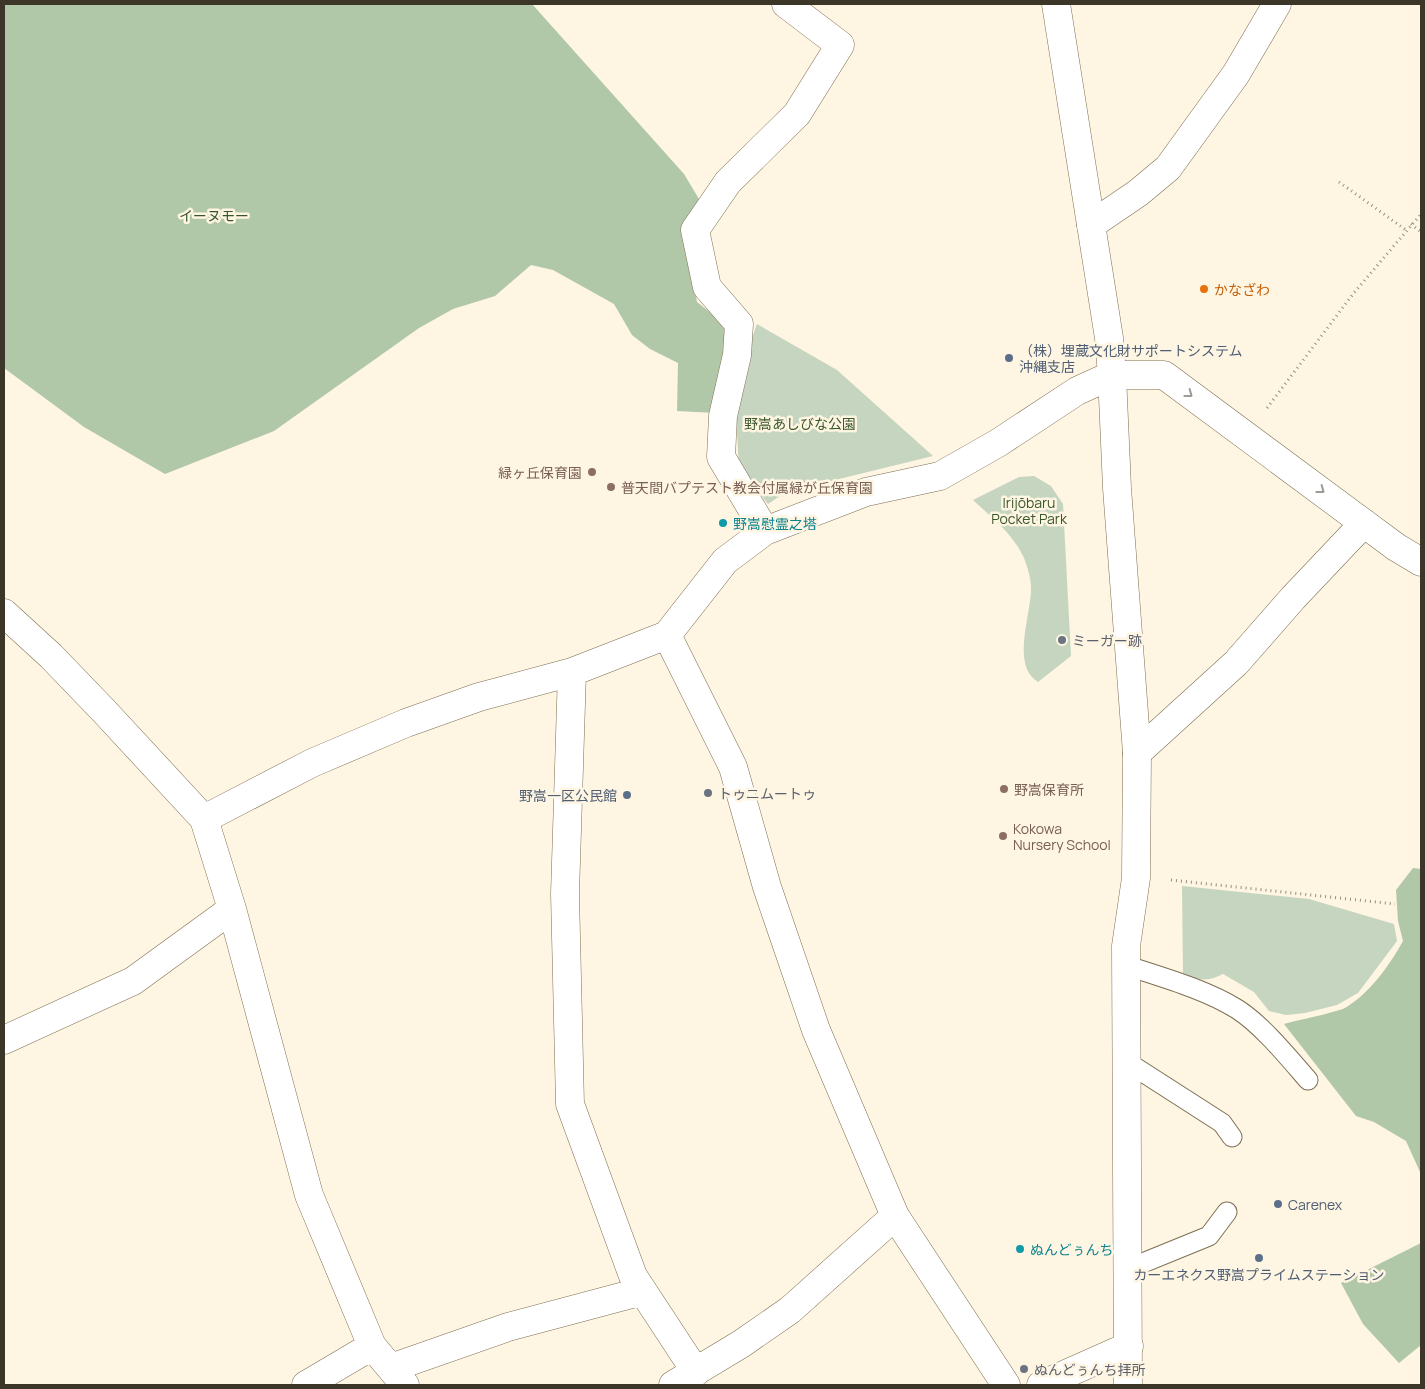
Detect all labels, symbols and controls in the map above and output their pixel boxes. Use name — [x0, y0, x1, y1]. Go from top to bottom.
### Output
park label: イーヌモー — [179, 206, 249, 225]
place label: かなざわ — [1214, 280, 1270, 299]
marker: かなざわ — [1198, 283, 1210, 295]
place label: （株）埋蔵文化財サポートシステム 沖縄支店 — [1019, 341, 1243, 376]
marker: （株）埋蔵文化財サポートシステム 沖縄支店 — [1003, 352, 1015, 364]
one-way arrow — [1183, 389, 1192, 397]
park label: 野嵩あしびな公園 — [744, 414, 856, 433]
place label: 緑ヶ丘保育園 — [498, 463, 582, 482]
marker: 緑ヶ丘保育園 — [586, 466, 598, 478]
place label: 普天間バプテスト教会付属緑が丘保育園 — [621, 478, 873, 497]
marker: 普天間バプテスト教会付属緑が丘保育園 — [605, 481, 617, 493]
one-way arrow — [1315, 484, 1325, 493]
park label: Irijōbaru Pocket Park — [991, 493, 1068, 528]
place label: 野嵩慰霊之塔 — [733, 514, 817, 533]
marker: 野嵩慰霊之塔 — [717, 517, 729, 529]
place label: ミーガー跡 — [1072, 631, 1142, 650]
marker: ミーガー跡 — [1056, 634, 1068, 646]
place label: 野嵩保育所 — [1014, 780, 1084, 799]
marker: 野嵩保育所 — [998, 783, 1010, 795]
place label: トゥニムートゥ — [718, 784, 816, 803]
place label: 野嵩一区公民館 — [519, 786, 617, 805]
marker: トゥニムートゥ — [702, 787, 714, 799]
marker: 野嵩一区公民館 — [621, 789, 633, 801]
place label: Kokowa Nursery School — [1013, 819, 1111, 854]
marker: Kokowa Nursery School — [997, 830, 1009, 842]
place label: Carenex — [1288, 1195, 1343, 1214]
marker: Carenex — [1272, 1198, 1284, 1210]
place label: ぬんどぅんち — [1030, 1240, 1114, 1259]
marker: ぬんどぅんち — [1014, 1243, 1026, 1255]
marker: カーエネクス野嵩プライムステーション — [1253, 1252, 1265, 1264]
place label: カーエネクス野嵩プライムステーション — [1133, 1265, 1385, 1284]
place label: ぬんどぅんち拝所 — [1034, 1360, 1146, 1379]
marker: ぬんどぅんち拝所 — [1018, 1363, 1030, 1375]

